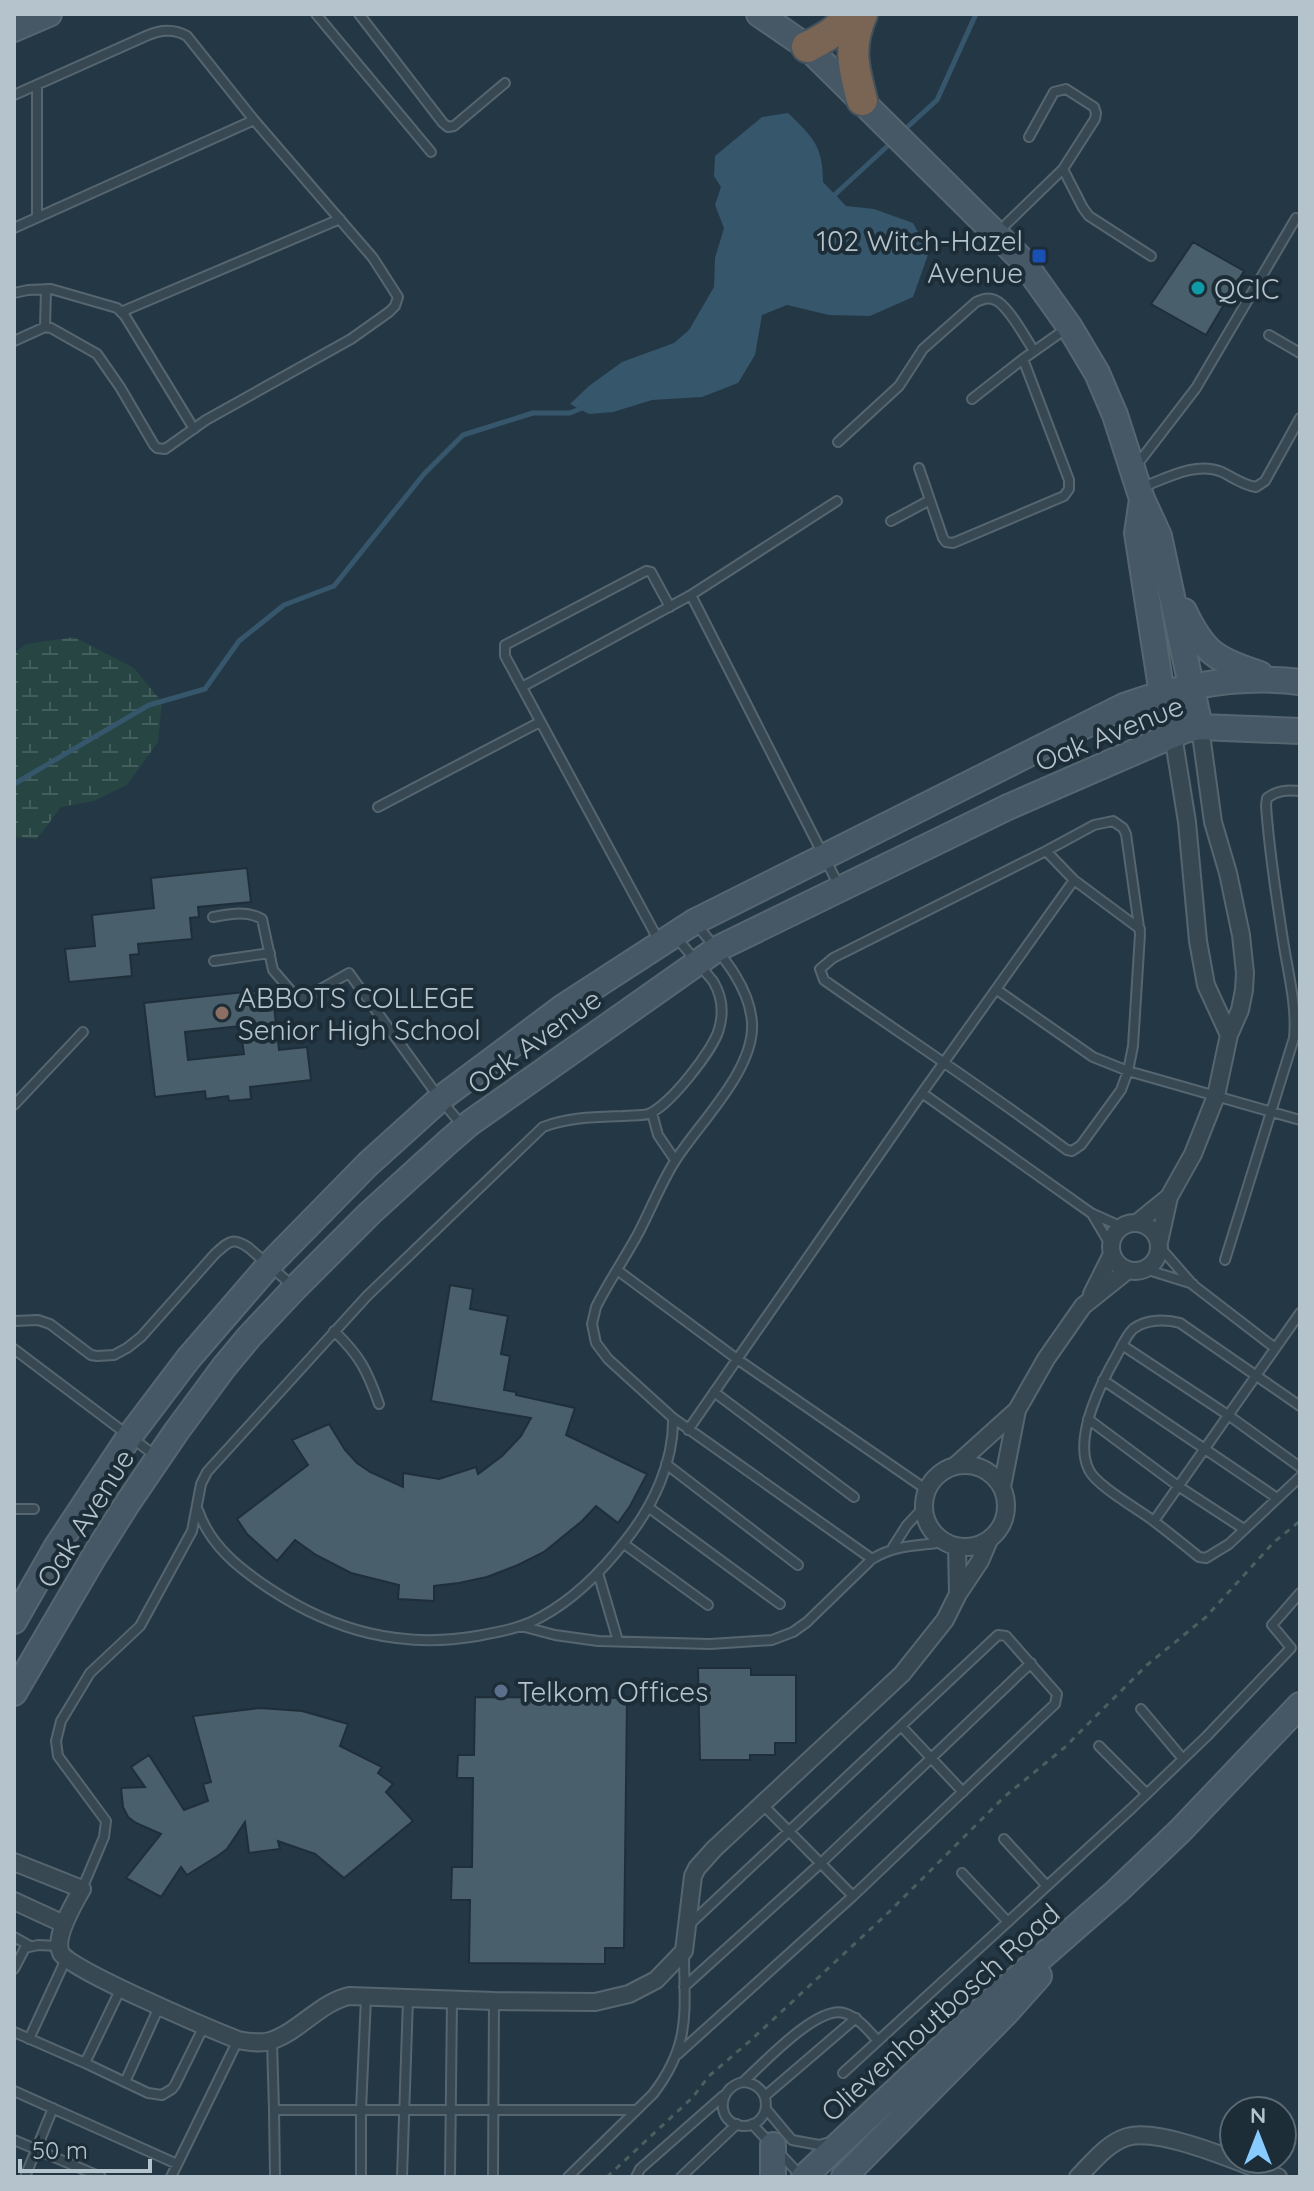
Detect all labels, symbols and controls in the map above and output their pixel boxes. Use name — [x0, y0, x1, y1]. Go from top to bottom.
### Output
place label: 102 Witch-Hazel Avenue — [817, 223, 1023, 290]
marker: 102 Witch-Hazel Avenue — [1030, 247, 1048, 265]
place label: QCIC — [1214, 271, 1279, 306]
marker: QCIC — [1189, 279, 1207, 297]
street label: Oak Avenue — [1030, 687, 1188, 779]
place label: ABBOTS COLLEGE Senior High School — [238, 980, 481, 1047]
street label: Oak Avenue — [460, 981, 608, 1101]
marker: ABBOTS COLLEGE Senior High School — [213, 1004, 231, 1022]
street label: Oak Avenue — [29, 1442, 141, 1594]
place label: Telkom Offices — [517, 1674, 708, 1709]
marker: Telkom Offices — [492, 1682, 510, 1700]
street label: Olievenhoutbosch Road — [813, 1896, 1067, 2128]
north arrow — [1218, 2095, 1298, 2175]
text: N — [1250, 2101, 1266, 2129]
scale bar — [20, 2123, 150, 2173]
text: 50 m — [32, 2135, 88, 2165]

